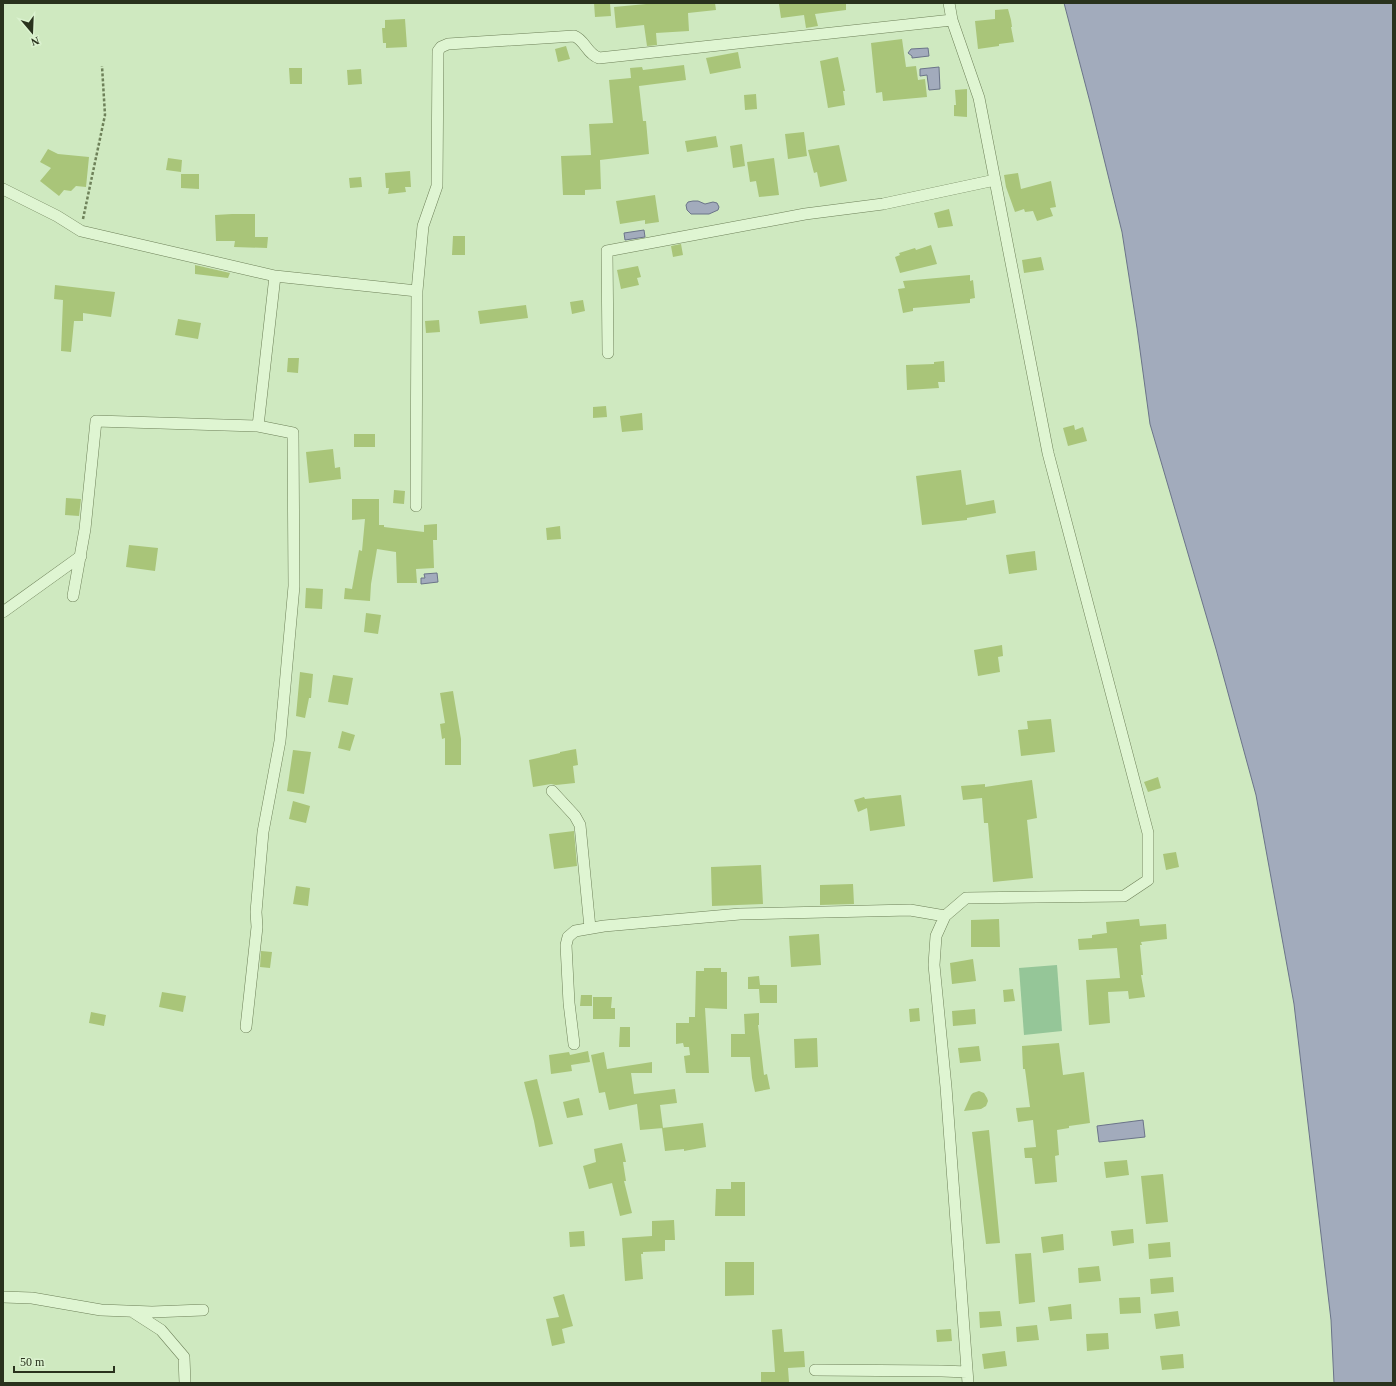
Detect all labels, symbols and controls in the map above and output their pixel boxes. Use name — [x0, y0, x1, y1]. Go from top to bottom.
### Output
north arrow — [12, 12, 52, 52]
text: N — [29, 34, 41, 48]
scale bar — [14, 1348, 114, 1374]
text: 50 m — [20, 1355, 45, 1369]

